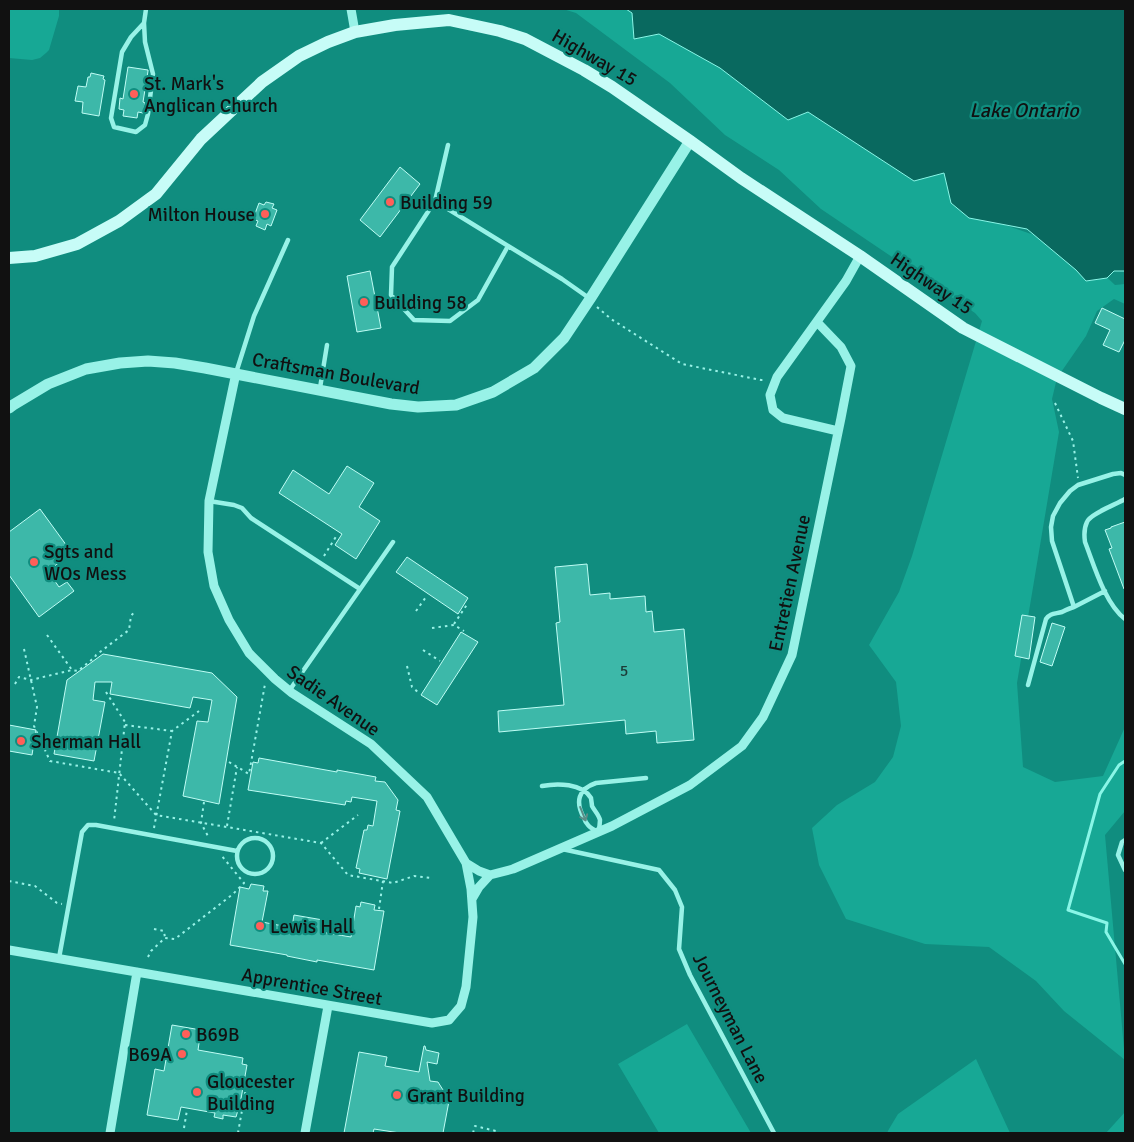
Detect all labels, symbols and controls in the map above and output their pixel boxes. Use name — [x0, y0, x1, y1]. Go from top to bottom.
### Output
street label: Highway 15 — [548, 24, 641, 92]
place label: St. Mark's Anglican Church — [144, 72, 278, 118]
marker: St. Mark's Anglican Church — [128, 88, 140, 100]
water label: Lake Ontario — [969, 98, 1080, 123]
place label: Building 59 — [400, 191, 493, 215]
marker: Building 59 — [384, 196, 396, 208]
place label: Milton House — [147, 203, 255, 227]
marker: Milton House — [259, 208, 271, 220]
street label: Highway 15 — [886, 247, 977, 320]
place label: Building 58 — [374, 291, 467, 315]
marker: Building 58 — [358, 296, 370, 308]
street label: Craftsman Boulevard — [250, 347, 421, 401]
street label: Entretien Avenue — [764, 513, 816, 654]
place label: Sgts and WOs Mess — [44, 540, 126, 586]
marker: Sgts and WOs Mess — [28, 556, 40, 568]
street label: Sadie Avenue — [282, 660, 385, 742]
house number: 5 — [620, 661, 628, 681]
place label: Sherman Hall — [31, 730, 141, 754]
marker: Sherman Hall — [15, 735, 27, 747]
one-way arrow — [578, 806, 588, 821]
place label: Lewis Hall — [270, 915, 354, 939]
marker: Lewis Hall — [254, 920, 266, 932]
street label: Journeyman Lane — [687, 949, 773, 1088]
street label: Apprentice Street — [240, 963, 384, 1011]
place label: B69B — [196, 1023, 240, 1047]
marker: B69B — [180, 1028, 192, 1040]
place label: B69A — [128, 1043, 172, 1067]
marker: B69A — [176, 1048, 188, 1060]
place label: Gloucester Building — [207, 1070, 294, 1116]
place label: Grant Building — [407, 1084, 525, 1108]
marker: Gloucester Building — [191, 1086, 203, 1098]
marker: Grant Building — [391, 1089, 403, 1101]

